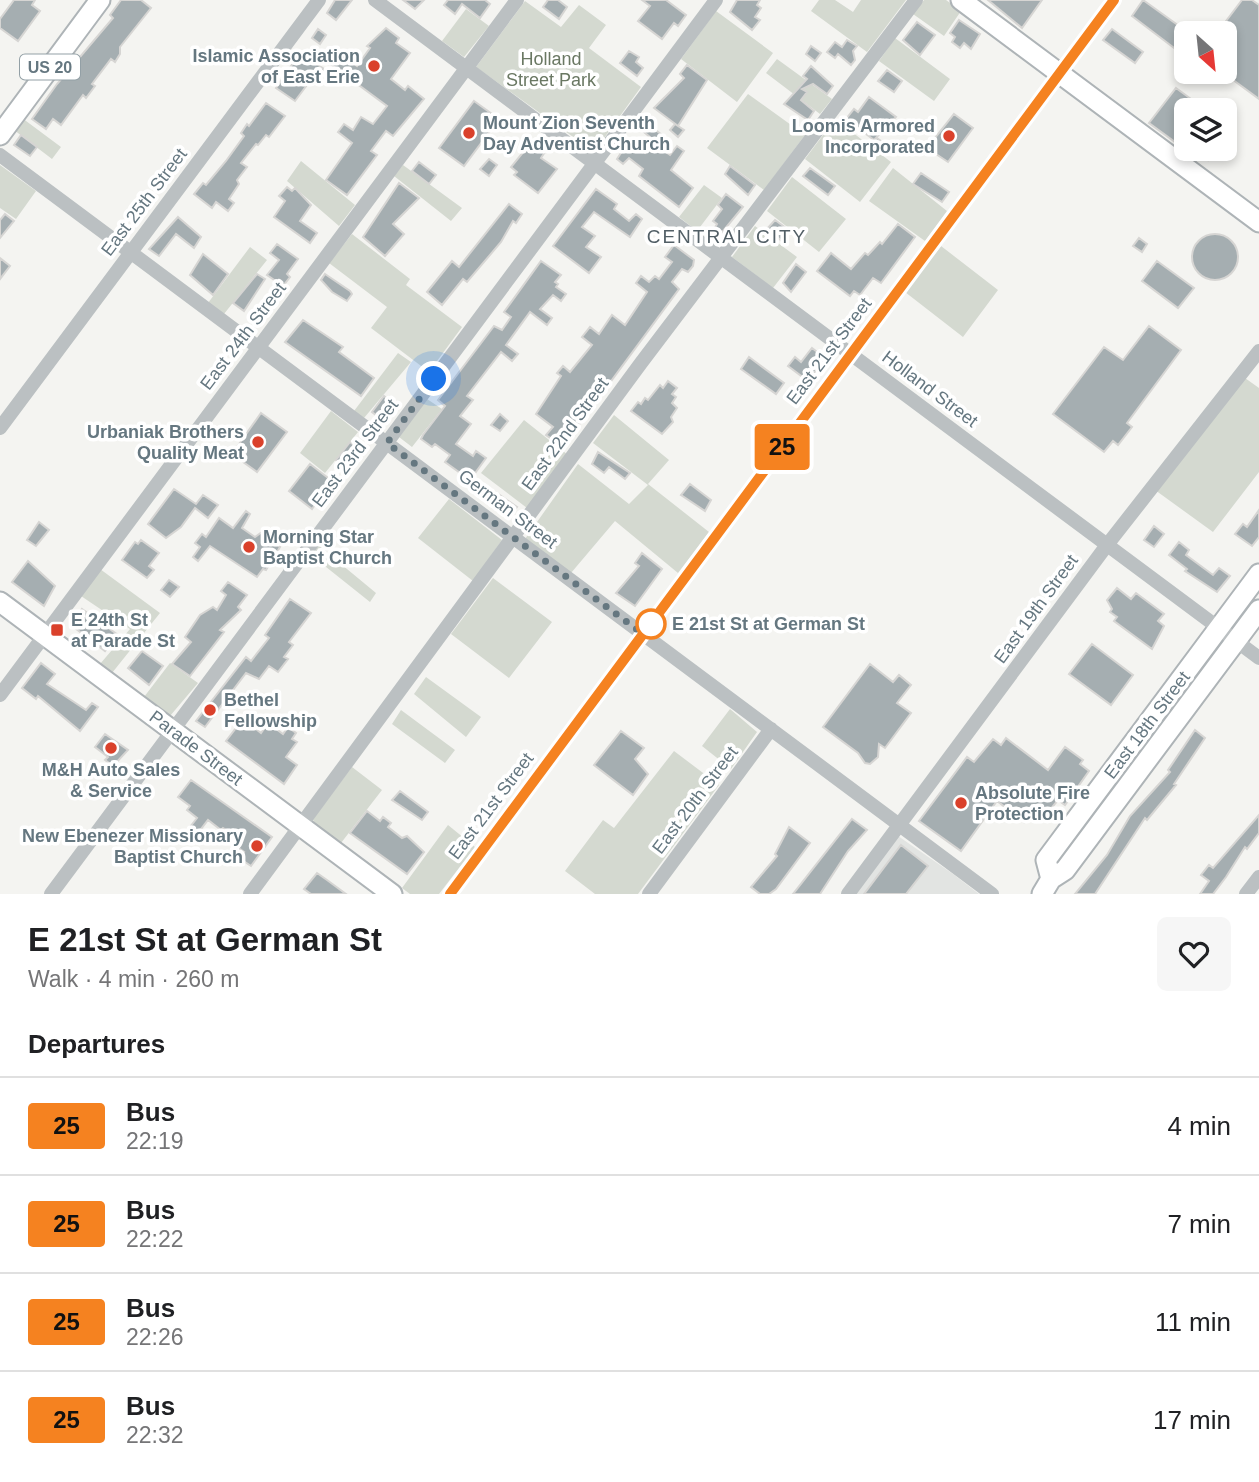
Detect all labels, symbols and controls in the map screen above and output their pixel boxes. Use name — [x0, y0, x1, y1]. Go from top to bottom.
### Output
north arrow — [1174, 21, 1237, 84]
map controls — [1174, 21, 1237, 161]
place label: Islamic Association of East Erie — [193, 46, 360, 87]
park label: Holland Street Park — [506, 49, 597, 90]
road number: US 20 — [20, 54, 80, 80]
marker: Islamic Association of East Erie — [366, 58, 382, 74]
button: layers — [1174, 98, 1237, 161]
place label: Mount Zion Seventh Day Adventist Church — [483, 113, 670, 154]
place label: Loomis Armored Incorporated — [792, 116, 935, 157]
marker: Mount Zion Seventh Day Adventist Church — [461, 125, 477, 141]
marker: Loomis Armored Incorporated — [941, 128, 957, 144]
street label: East 25th Street — [97, 144, 191, 260]
district label: CENTRAL CITY — [647, 226, 807, 247]
street label: East 24th Street — [196, 278, 290, 394]
street label: East 21st Street — [782, 294, 876, 408]
street label: Holland Street — [878, 347, 982, 431]
your location — [416, 361, 451, 396]
street label: East 22nd Street — [518, 374, 612, 494]
street label: East 23rd Street — [308, 395, 402, 511]
place label: Urbaniak Brothers Quality Meat — [87, 422, 244, 463]
line badge: 25 — [750, 424, 814, 470]
text: 25 — [769, 433, 795, 460]
marker: Urbaniak Brothers Quality Meat — [250, 434, 266, 450]
street label: German Street — [455, 465, 561, 553]
place label: Morning Star Baptist Church — [263, 527, 392, 568]
marker: Morning Star Baptist Church — [241, 539, 257, 555]
street label: East 19th Street — [990, 551, 1082, 667]
marker: E 21st St at German St — [636, 609, 666, 639]
place label: E 24th St at Parade St — [71, 610, 175, 651]
place label: E 21st St at German St — [672, 614, 865, 634]
marker: E 24th St at Parade St — [49, 622, 65, 638]
street label: East 18th Street — [1100, 667, 1194, 783]
place label: Bethel Fellowship — [224, 690, 317, 731]
marker: Bethel Fellowship — [202, 702, 218, 718]
street label: Parade Street — [146, 707, 246, 789]
marker: M&H Auto Sales & Service — [103, 740, 119, 756]
street label: East 20th Street — [648, 742, 742, 858]
street label: East 21st Street — [444, 749, 538, 863]
place label: M&H Auto Sales & Service — [42, 760, 180, 801]
place label: Absolute Fire Protection — [975, 783, 1090, 824]
marker: Absolute Fire Protection — [953, 795, 969, 811]
place label: New Ebenezer Missionary Baptist Church — [22, 826, 243, 867]
marker: New Ebenezer Missionary Baptist Church — [249, 838, 265, 854]
button: heart — [1157, 917, 1231, 991]
text: E 21st St at German St — [28, 921, 382, 958]
text: Walk · 4 min · 260 m — [28, 966, 239, 992]
text: Departures — [28, 1029, 165, 1059]
text: Bus — [126, 1097, 175, 1127]
text: 4 min — [1167, 1111, 1231, 1141]
text: 25 — [53, 1112, 80, 1139]
text: 22:19 — [126, 1128, 184, 1154]
text: Bus — [126, 1195, 175, 1225]
text: 7 min — [1167, 1209, 1231, 1239]
text: 25 — [53, 1210, 80, 1237]
text: 22:22 — [126, 1226, 184, 1252]
text: Bus — [126, 1293, 175, 1323]
text: 11 min — [1155, 1307, 1231, 1337]
text: 25 — [53, 1308, 80, 1335]
text: 22:26 — [126, 1324, 184, 1350]
text: Bus — [126, 1391, 175, 1421]
text: 17 min — [1153, 1405, 1231, 1435]
text: 25 — [53, 1406, 80, 1433]
text: 22:32 — [126, 1422, 184, 1448]

